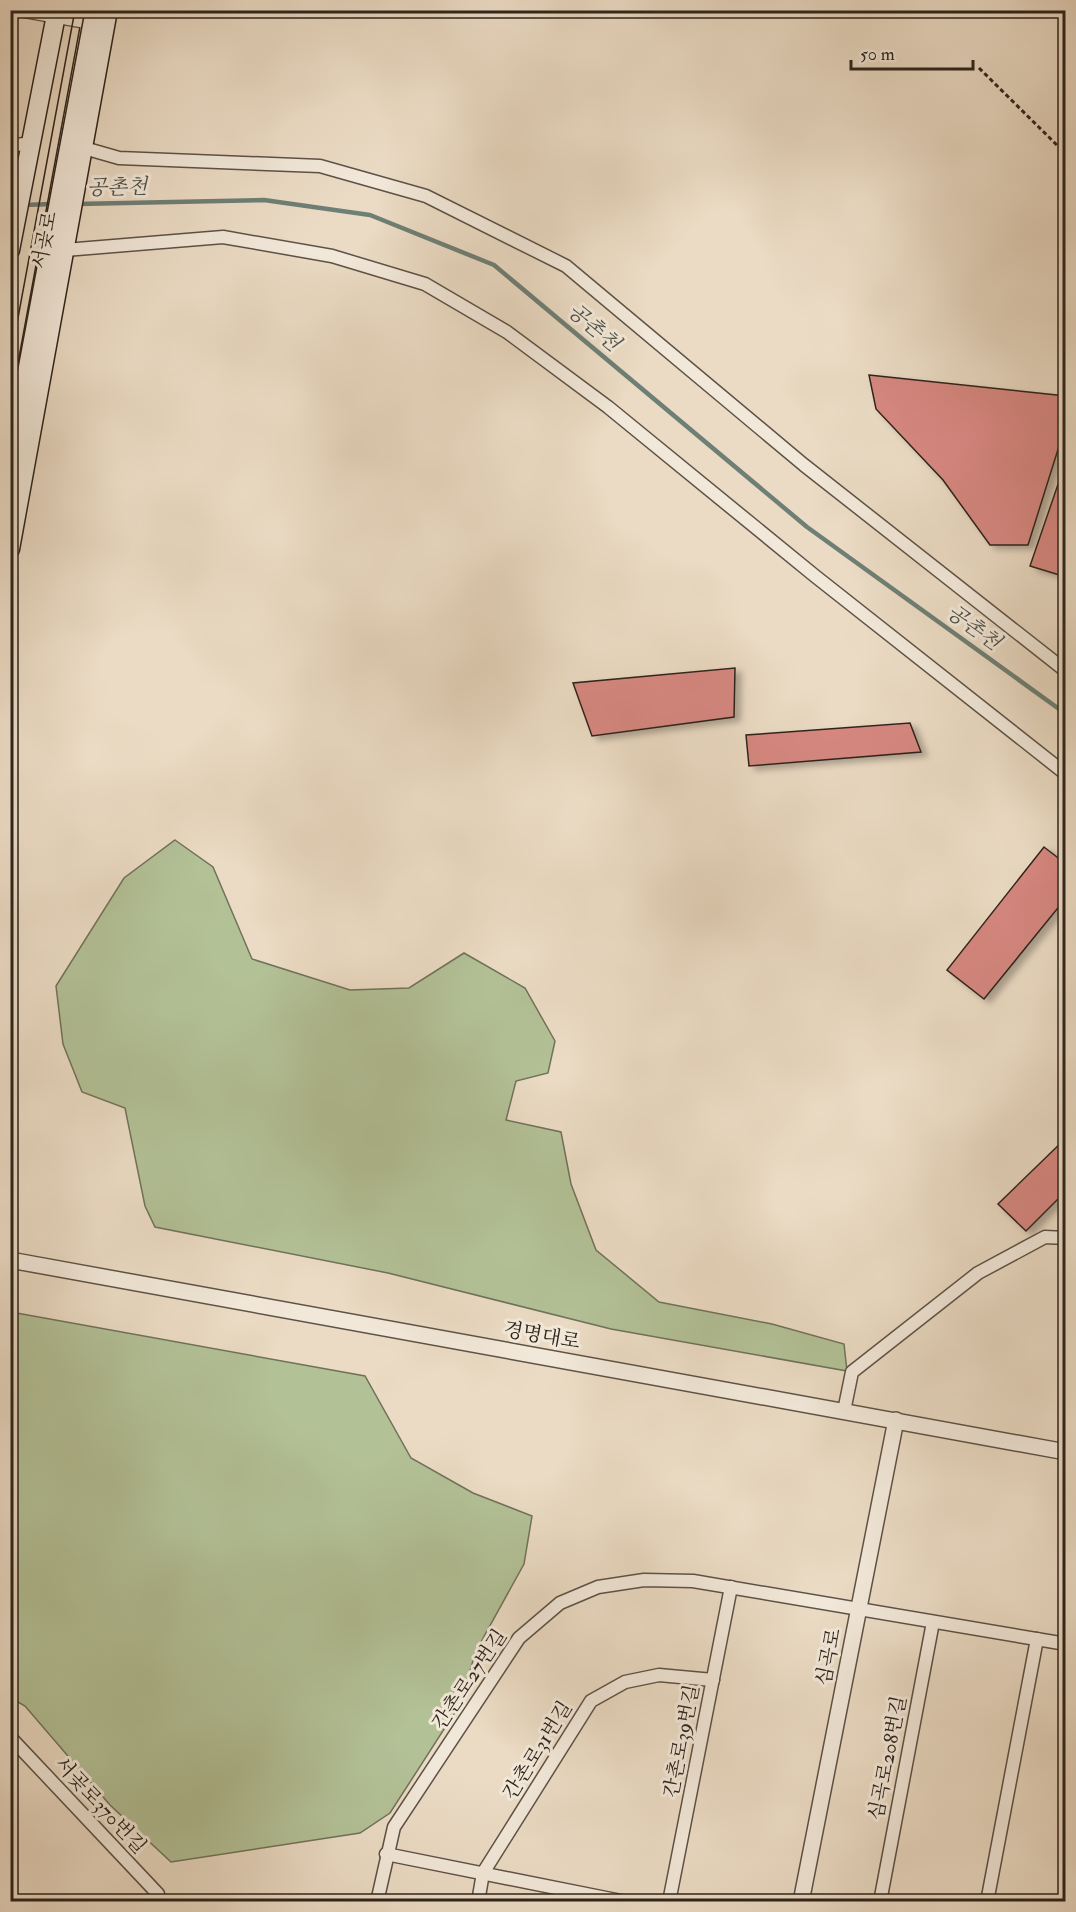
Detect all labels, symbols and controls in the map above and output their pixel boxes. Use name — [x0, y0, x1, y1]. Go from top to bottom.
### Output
scale bar — [851, 33, 972, 71]
text: 50 m — [860, 43, 895, 66]
water label: 공촌천 — [86, 173, 149, 202]
street label: 서곶로 — [27, 209, 62, 271]
water label: 공촌천 — [562, 297, 627, 358]
water label: 공촌천 — [941, 599, 1008, 657]
street label: 경명대로 — [502, 1316, 582, 1355]
street label: 간촌로27번길 — [427, 1624, 512, 1734]
street label: 심곡로 — [811, 1626, 846, 1688]
street label: 간촌로39번길 — [658, 1682, 705, 1800]
street label: 심곡로208번길 — [863, 1694, 912, 1823]
street label: 간촌로31번길 — [497, 1696, 578, 1804]
street label: 서곶로370번길 — [49, 1752, 152, 1859]

